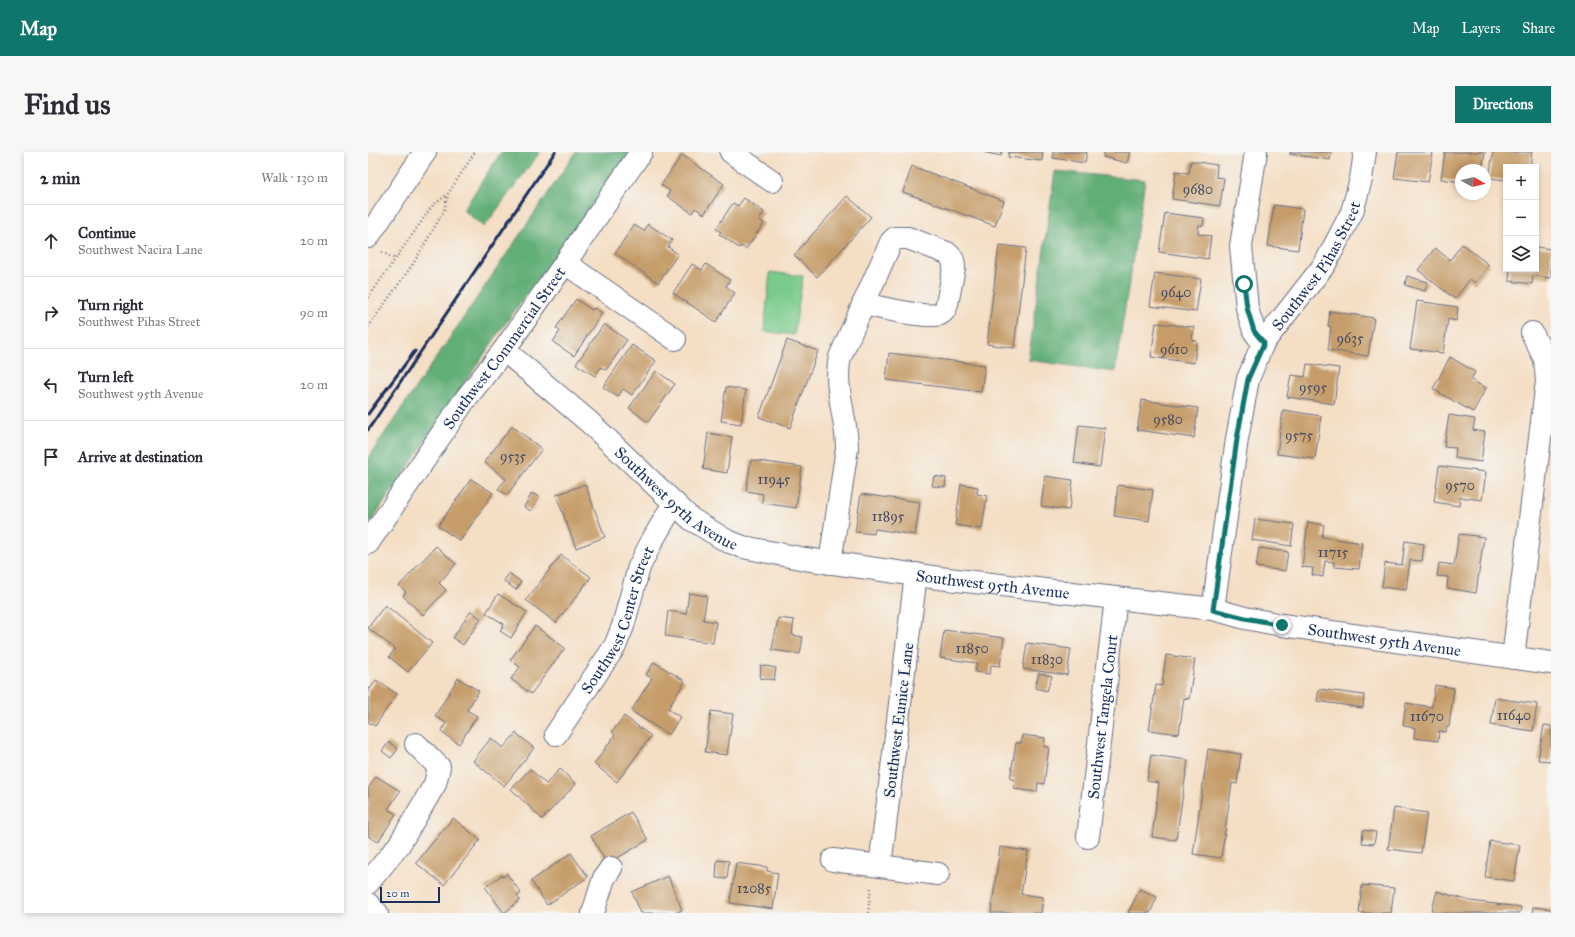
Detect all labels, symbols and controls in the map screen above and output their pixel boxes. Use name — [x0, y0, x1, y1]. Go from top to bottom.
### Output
text: Map — [20, 17, 57, 40]
text: Map — [1412, 20, 1440, 37]
text: Layers — [1462, 20, 1500, 37]
text: Share — [1522, 20, 1555, 37]
button: Directions — [1455, 86, 1551, 123]
text: Find us — [24, 87, 110, 122]
north arrow — [1455, 164, 1491, 200]
map controls — [1503, 164, 1539, 272]
button: + — [1503, 164, 1539, 200]
text: 2 min — [40, 168, 80, 189]
text: Walk · 130 m — [261, 170, 328, 186]
house number: 9680 — [1183, 181, 1213, 198]
street label: Southwest Pihas Street — [1268, 199, 1365, 334]
button: − — [1503, 200, 1539, 236]
text: Continue — [78, 224, 136, 242]
icon: ahead — [40, 230, 62, 252]
text: 20 m — [300, 233, 328, 249]
button: layers — [1503, 236, 1539, 272]
text: Southwest Nacira Lane — [78, 242, 203, 258]
street label: Southwest Commercial Street — [439, 263, 570, 433]
route start — [1235, 275, 1253, 293]
house number: 9640 — [1161, 284, 1191, 301]
text: Turn right — [78, 296, 143, 314]
icon: right — [40, 302, 62, 324]
text: 90 m — [300, 305, 328, 321]
text: Southwest Pihas Street — [78, 314, 200, 330]
house number: 9635 — [1337, 330, 1364, 347]
house number: 9610 — [1160, 341, 1188, 358]
text: Turn left — [78, 368, 134, 386]
icon: left — [40, 374, 62, 396]
text: 20 m — [300, 377, 328, 393]
house number: 9595 — [1299, 379, 1328, 396]
text: Southwest 95th Avenue — [78, 386, 203, 402]
house number: 9580 — [1153, 411, 1183, 428]
house number: 9575 — [1285, 427, 1313, 444]
street label: Southwest 95th Avenue — [611, 443, 741, 554]
icon: arrive — [40, 446, 62, 468]
text: Arrive at destination — [78, 448, 203, 466]
house number: 9535 — [500, 448, 527, 465]
house number: 11945 — [758, 471, 791, 488]
house number: 9570 — [1445, 477, 1475, 494]
house number: 11895 — [872, 508, 905, 525]
street label: Southwest Center Street — [577, 543, 658, 697]
house number: 11715 — [1318, 544, 1349, 561]
street label: Southwest 95th Avenue — [915, 566, 1071, 603]
route end — [1273, 616, 1291, 634]
street label: Southwest 95th Avenue — [1307, 620, 1462, 660]
street label: Southwest Tangela Court — [1084, 633, 1122, 800]
house number: 11850 — [955, 640, 989, 657]
street label: Southwest Eunice Lane — [880, 641, 917, 799]
house number: 11830 — [1031, 651, 1063, 668]
house number: 11640 — [1497, 707, 1531, 724]
house number: 11670 — [1410, 708, 1444, 725]
house number: 12085 — [737, 880, 772, 897]
scale bar — [380, 885, 440, 904]
text: 20 m — [386, 887, 409, 900]

